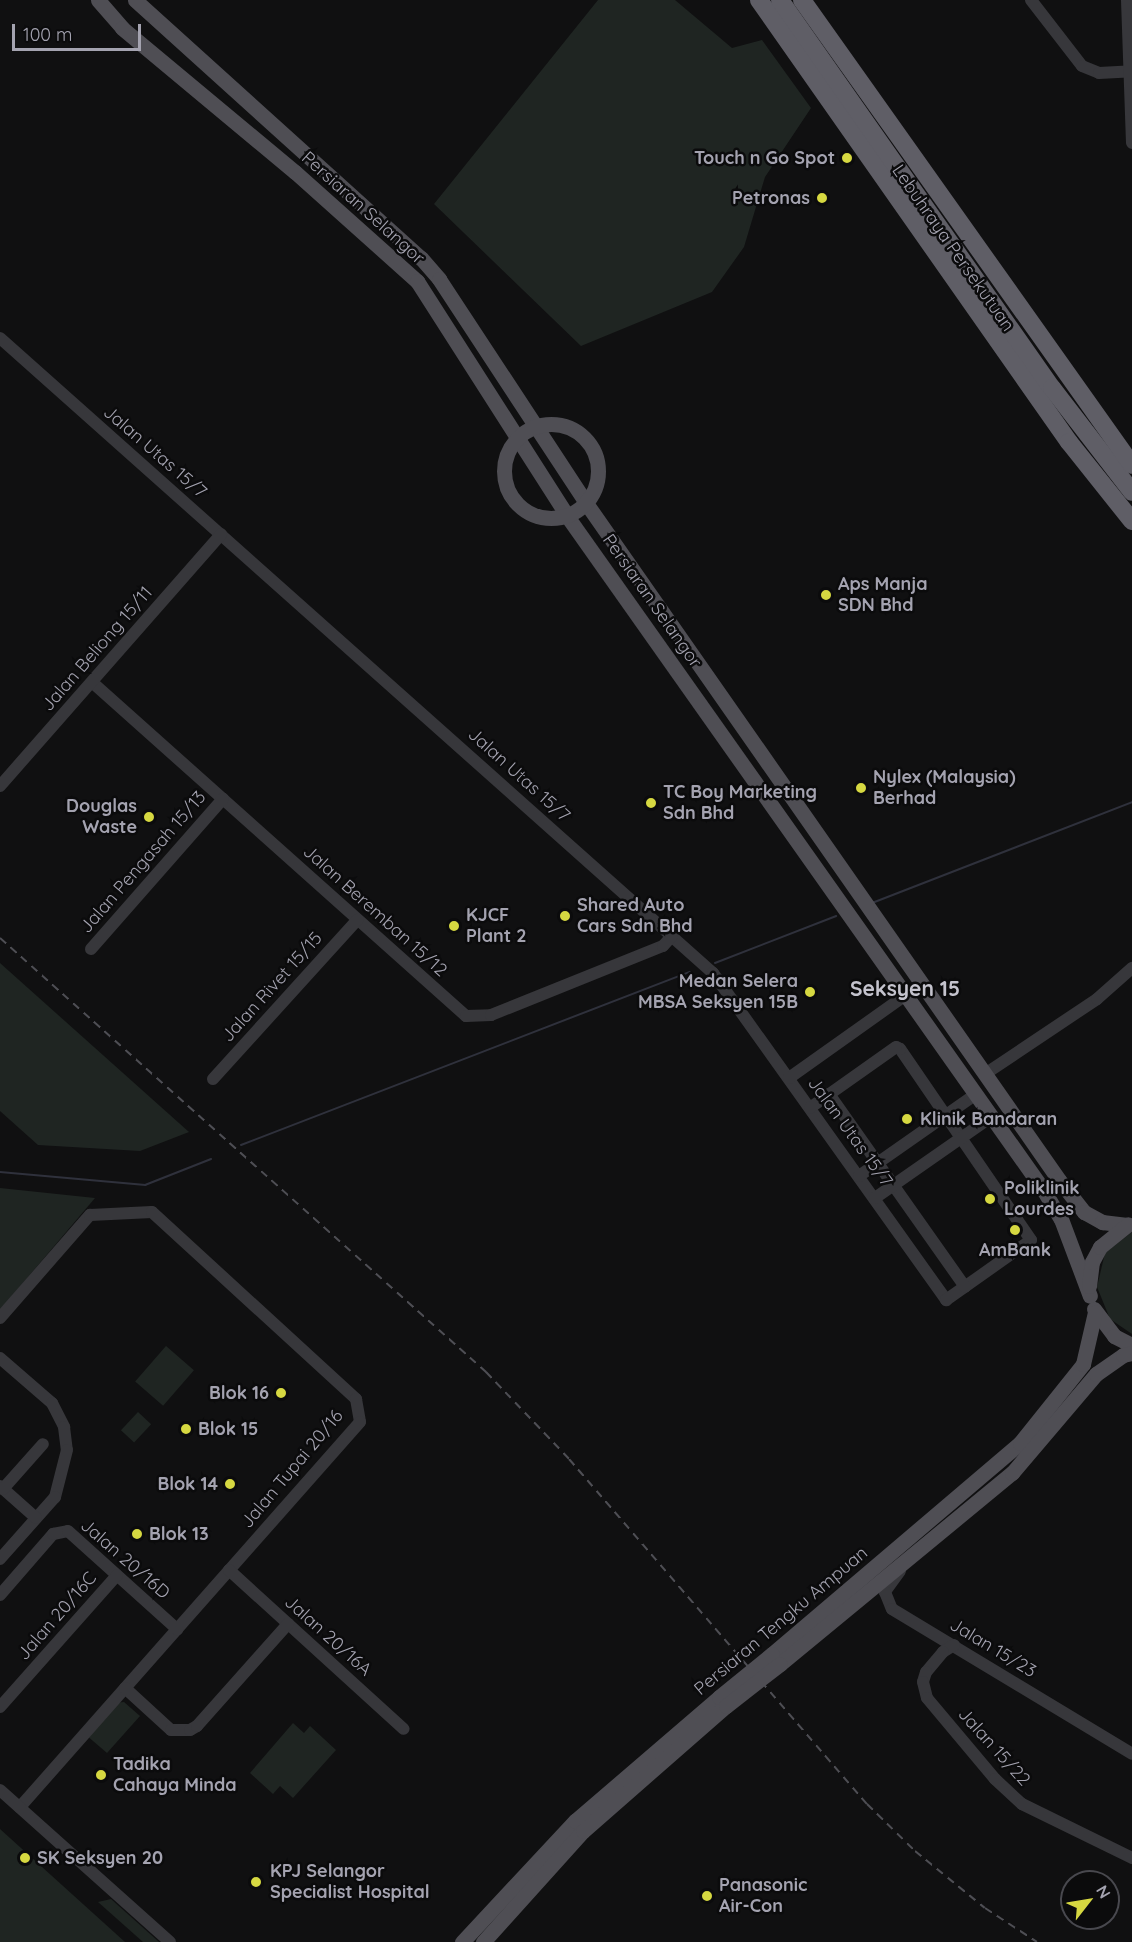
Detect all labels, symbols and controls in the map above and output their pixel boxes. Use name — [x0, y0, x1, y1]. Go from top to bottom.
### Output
scale bar — [15, 12, 144, 50]
text: 100 m — [23, 23, 72, 46]
street label: Persiaran Selangor — [297, 147, 429, 269]
place label: Touch n Go Spot — [694, 147, 835, 169]
marker: Touch n Go Spot — [840, 151, 854, 165]
street label: Lebuhraya Persekutuan — [887, 161, 1019, 335]
place label: Petronas — [732, 187, 810, 209]
marker: Petronas — [815, 191, 829, 205]
street label: Jalan Utas 15/7 — [99, 401, 211, 503]
street label: Persiaran Selangor — [598, 530, 706, 672]
place label: Aps Manja SDN Bhd — [838, 574, 928, 616]
street label: Jalan Beliong 15/11 — [37, 582, 157, 716]
marker: Aps Manja SDN Bhd — [819, 588, 833, 602]
street label: Jalan Utas 15/7 — [464, 724, 574, 826]
place label: Nylex (Malaysia) Berhad — [873, 767, 1016, 810]
marker: Nylex (Malaysia) Berhad — [854, 781, 868, 795]
place label: TC Boy Marketing Sdn Bhd — [663, 782, 817, 824]
street label: Jalan Pengasah 15/13 — [75, 786, 211, 938]
place label: Douglas Waste — [66, 796, 137, 838]
marker: TC Boy Marketing Sdn Bhd — [644, 796, 658, 810]
marker: Douglas Waste — [142, 810, 156, 824]
street label: Jalan Beremban 15/12 — [299, 841, 451, 981]
place label: Shared Auto Cars Sdn Bhd — [577, 895, 693, 938]
place label: KJCF Plant 2 — [466, 905, 526, 948]
marker: Shared Auto Cars Sdn Bhd — [558, 909, 572, 923]
marker: KJCF Plant 2 — [447, 919, 461, 933]
street label: Jalan Rivet 15/15 — [217, 928, 327, 1046]
place label: Medan Selera MBSA Seksyen 15B — [638, 971, 798, 1014]
district label: Seksyen 15 — [850, 975, 960, 1001]
marker: Medan Selera MBSA Seksyen 15B — [803, 985, 817, 999]
street label: Jalan Utas 15/7 — [803, 1073, 897, 1191]
place label: Klinik Bandaran — [920, 1108, 1057, 1130]
marker: Klinik Bandaran — [898, 1110, 916, 1128]
place label: Poliklinik Lourdes — [1004, 1178, 1079, 1220]
marker: Poliklinik Lourdes — [981, 1190, 999, 1208]
marker: AmBank — [1008, 1223, 1022, 1237]
place label: AmBank — [979, 1239, 1051, 1261]
place label: Blok 16 — [209, 1382, 269, 1404]
marker: Blok 16 — [274, 1386, 288, 1400]
street label: Jalan Tupai 20/16 — [236, 1406, 348, 1532]
place label: Blok 15 — [198, 1418, 258, 1440]
marker: Blok 15 — [179, 1422, 193, 1436]
place label: Blok 14 — [157, 1473, 218, 1495]
marker: Blok 14 — [223, 1477, 237, 1491]
street label: Jalan 20/16D — [76, 1514, 174, 1604]
place label: Blok 13 — [149, 1523, 209, 1545]
marker: Blok 13 — [130, 1527, 144, 1541]
street label: Persiaran Tengku Ampuan — [690, 1542, 872, 1700]
street label: Jalan 20/16C — [13, 1568, 101, 1664]
street label: Jalan 20/16A — [280, 1591, 376, 1681]
street label: Jalan 15/23 — [946, 1614, 1040, 1682]
street label: Jalan 15/22 — [953, 1704, 1035, 1790]
place label: Tadika Cahaya Minda — [113, 1754, 237, 1796]
marker: Tadika Cahaya Minda — [94, 1768, 108, 1782]
place label: SK Seksyen 20 — [37, 1847, 163, 1869]
marker: SK Seksyen 20 — [18, 1851, 32, 1865]
place label: KPJ Selangor Specialist Hospital — [270, 1861, 430, 1904]
north arrow — [1060, 1870, 1120, 1930]
marker: KPJ Selangor Specialist Hospital — [247, 1873, 265, 1891]
place label: Panasonic Air-Con — [719, 1875, 807, 1918]
text: N — [1092, 1882, 1115, 1902]
marker: Panasonic Air-Con — [700, 1889, 714, 1903]

